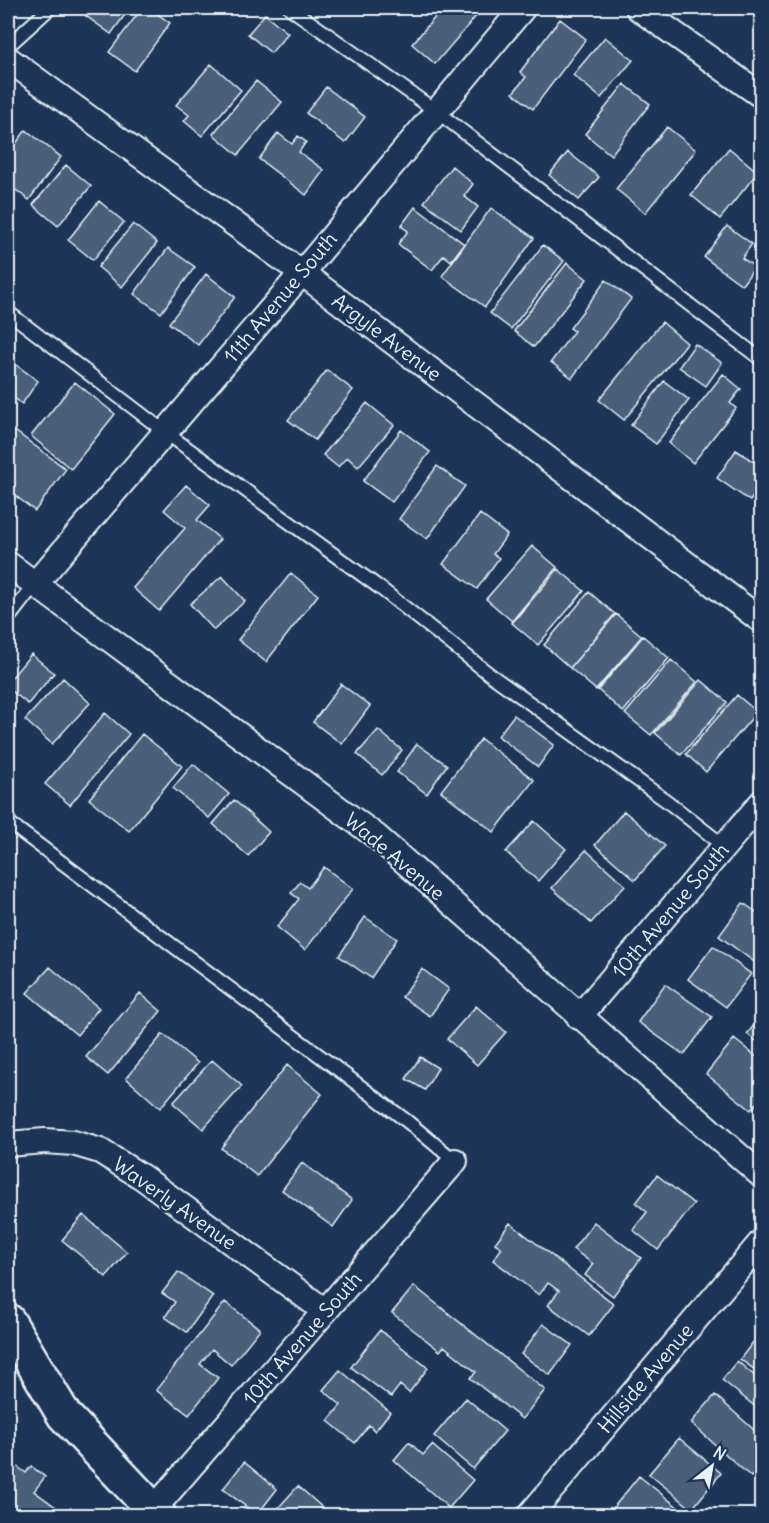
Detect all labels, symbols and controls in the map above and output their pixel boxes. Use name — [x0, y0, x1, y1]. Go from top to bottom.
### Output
street label: 11th Avenue South — [218, 227, 342, 367]
street label: Argyle Avenue — [327, 288, 447, 386]
street label: Wade Avenue — [340, 807, 450, 905]
street label: 10th Avenue South — [606, 838, 734, 982]
street label: Waverly Avenue — [108, 1151, 242, 1255]
street label: 10th Avenue South — [237, 1266, 367, 1410]
street label: Hillside Avenue — [592, 1318, 698, 1438]
north arrow — [682, 1436, 742, 1496]
text: N — [710, 1442, 730, 1465]

